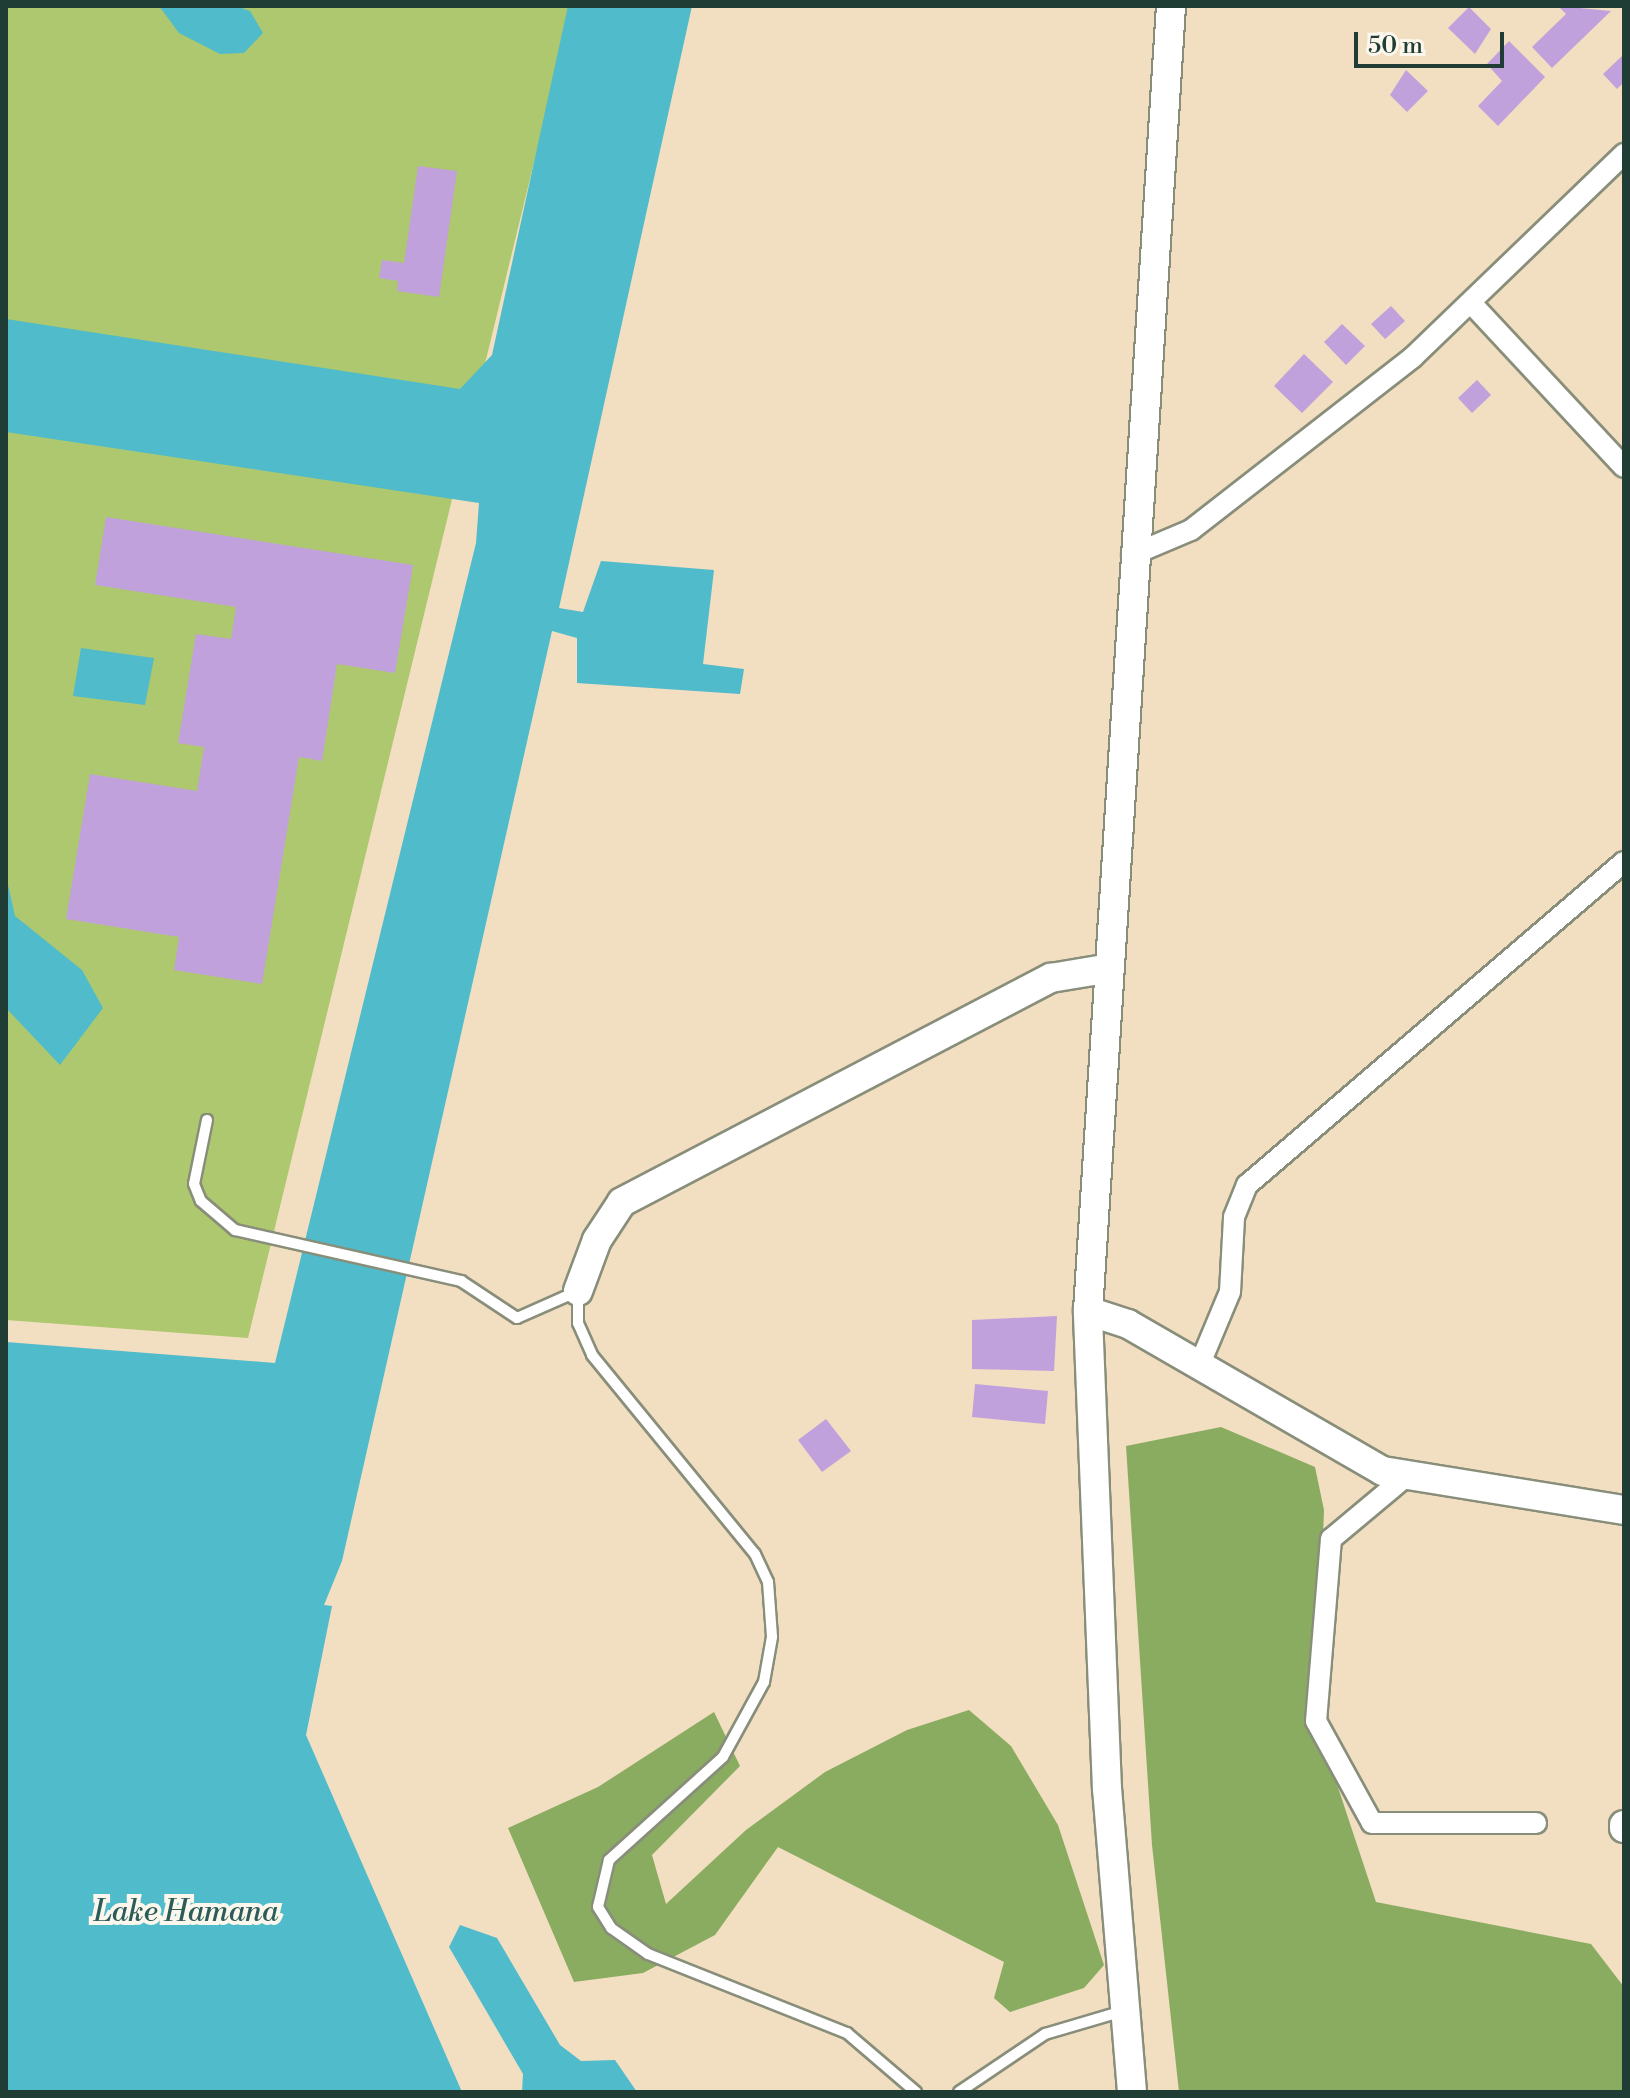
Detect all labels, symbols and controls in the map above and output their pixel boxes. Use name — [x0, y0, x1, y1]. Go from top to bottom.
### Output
scale bar — [1358, 16, 1508, 66]
text: 50 m — [1368, 31, 1423, 61]
water label: Lake Hamana — [94, 1894, 278, 1930]

